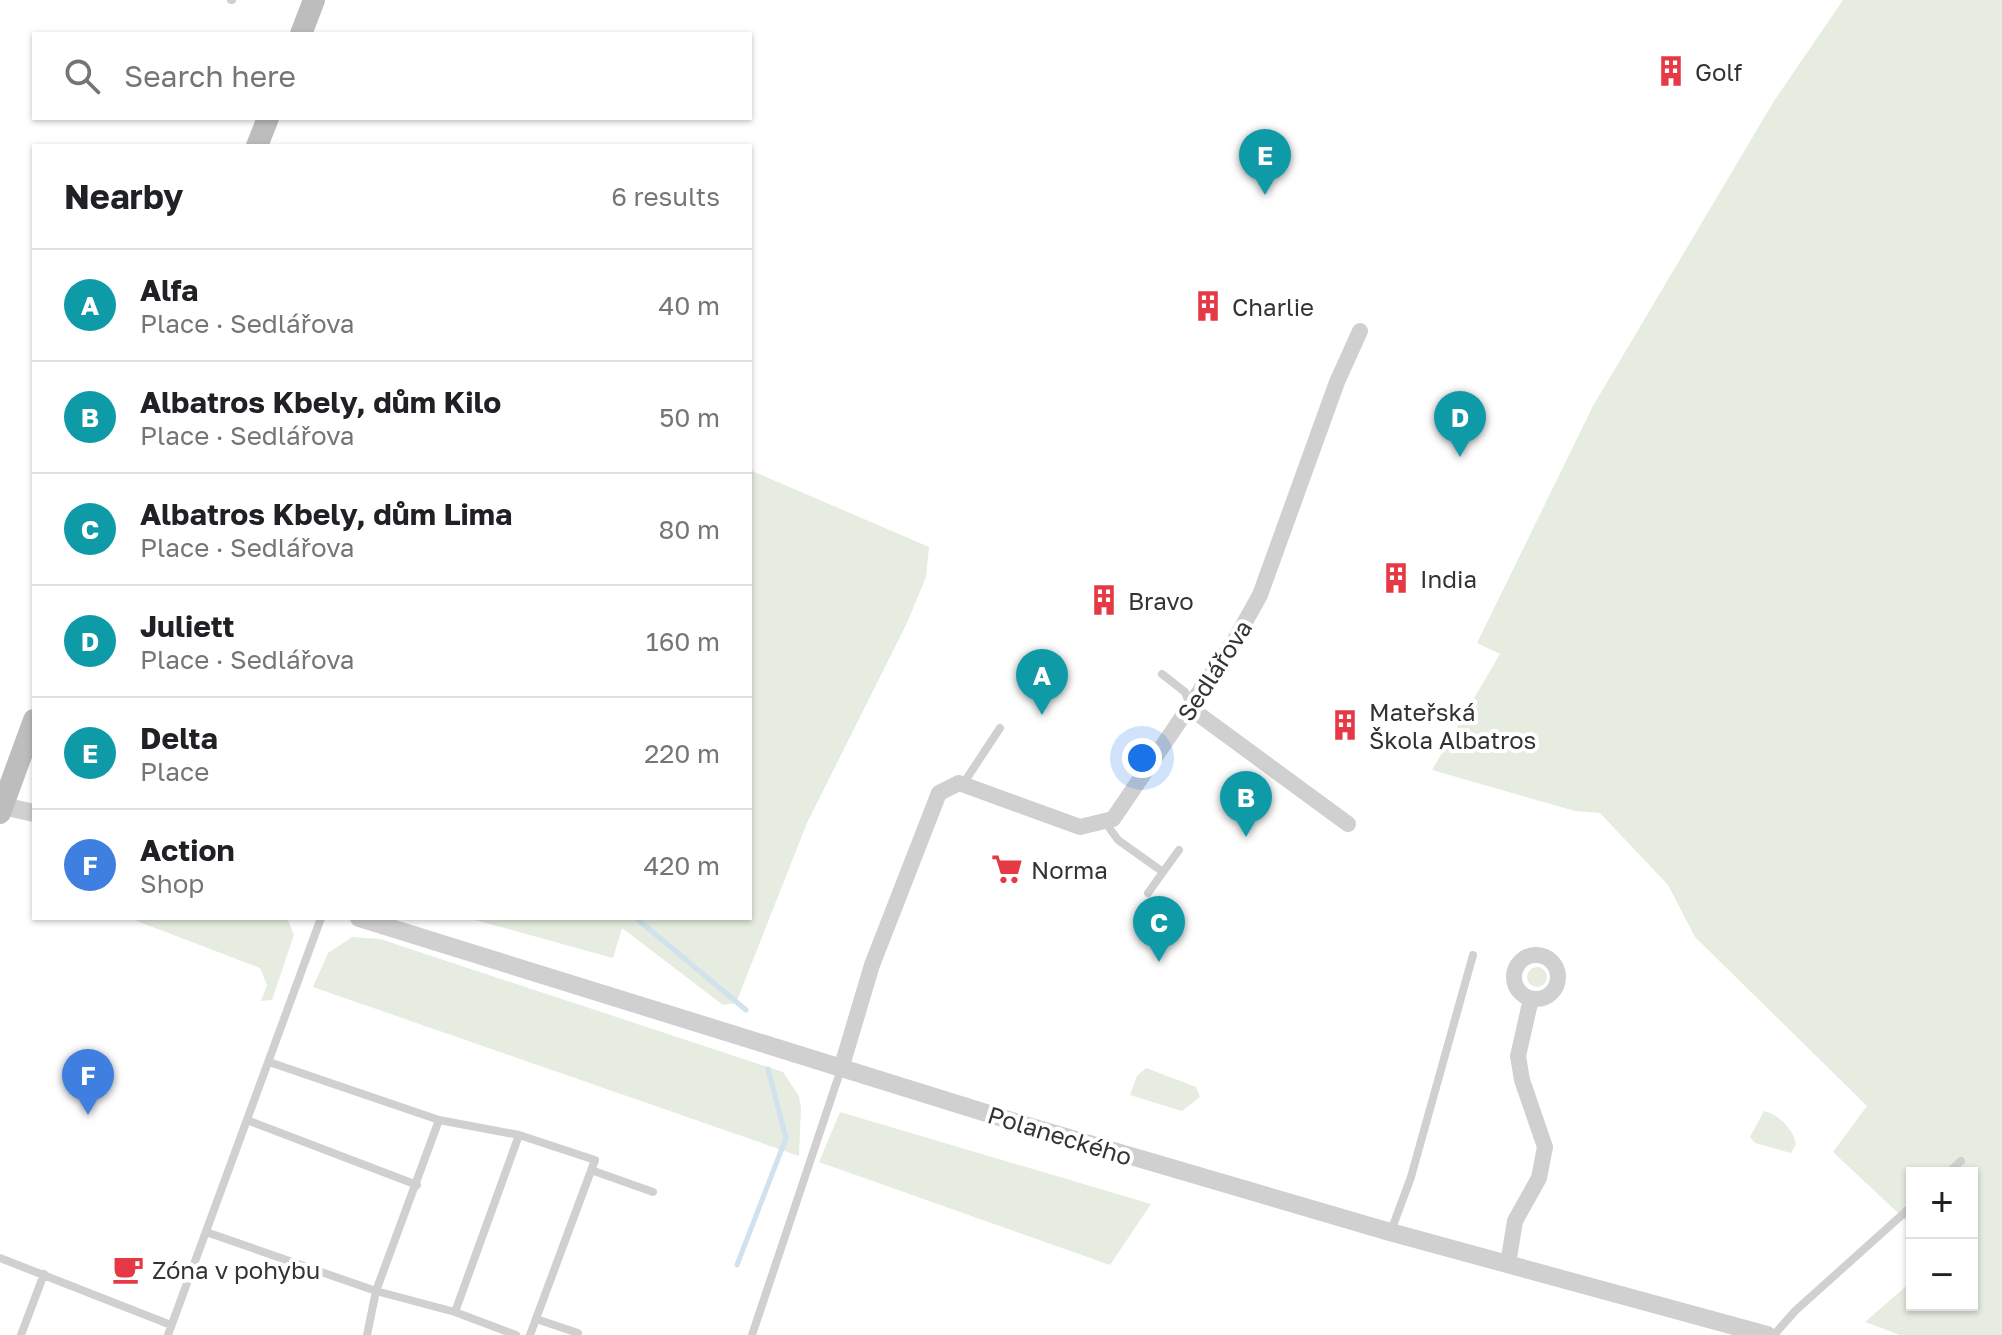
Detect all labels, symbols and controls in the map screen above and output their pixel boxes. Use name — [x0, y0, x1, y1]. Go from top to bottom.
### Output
search box — [32, 32, 752, 120]
icon: search — [60, 54, 104, 98]
building icon: Golf — [1654, 54, 1688, 88]
place label: Golf — [1695, 57, 1743, 86]
text: Search here — [124, 58, 296, 94]
pin: E — [1239, 129, 1291, 195]
text: Nearby — [64, 176, 184, 216]
text: 6 results — [611, 181, 720, 212]
text: Alfa — [140, 272, 198, 308]
building icon: Charlie — [1191, 289, 1225, 323]
text: A — [81, 290, 99, 321]
text: 40 m — [659, 290, 720, 321]
place label: Charlie — [1232, 292, 1314, 321]
text: Place · Sedlářova — [140, 308, 355, 339]
text: Albatros Kbely, dům Kilo — [140, 384, 501, 420]
pin: D — [1434, 391, 1486, 457]
text: B — [81, 402, 99, 433]
text: 50 m — [659, 402, 720, 433]
text: Place · Sedlářova — [140, 420, 355, 451]
text: Albatros Kbely, dům Lima — [140, 496, 512, 532]
text: C — [81, 514, 99, 545]
text: 80 m — [659, 514, 720, 545]
text: Place · Sedlářova — [140, 532, 355, 563]
building icon: India — [1379, 561, 1413, 595]
place label: India — [1420, 564, 1477, 593]
building icon: Bravo — [1087, 583, 1121, 617]
place label: Bravo — [1128, 586, 1194, 615]
text: Juliett — [140, 608, 235, 644]
street label: Sedlářova — [1171, 614, 1257, 726]
text: D — [81, 626, 99, 657]
text: 160 m — [646, 626, 720, 657]
text: Place · Sedlářova — [140, 644, 355, 675]
pin: A — [1016, 649, 1068, 715]
place label: Mateřská Škola Albatros — [1369, 697, 1536, 754]
building icon: Mateřská Škola Albatros — [1328, 708, 1362, 742]
text: Delta — [140, 720, 218, 756]
text: E — [82, 738, 98, 769]
text: 220 m — [644, 738, 720, 769]
your location — [1122, 738, 1162, 778]
text: Place — [140, 756, 209, 787]
pin: B — [1220, 771, 1272, 837]
text: Action — [140, 832, 235, 868]
text: F — [82, 850, 98, 881]
text: 420 m — [643, 850, 720, 881]
supermarket icon: Norma — [990, 852, 1024, 886]
place label: Norma — [1031, 855, 1108, 884]
text: Shop — [140, 868, 204, 899]
pin: C — [1133, 896, 1185, 962]
pin: F — [62, 1049, 114, 1115]
street label: Polaneckého — [984, 1099, 1136, 1171]
map controls — [1906, 1167, 1978, 1311]
button: + — [1906, 1167, 1978, 1239]
button: − — [1906, 1239, 1978, 1311]
cafe icon: Zóna v pohybu — [111, 1252, 145, 1286]
place label: Zóna v pohybu — [152, 1255, 320, 1284]

